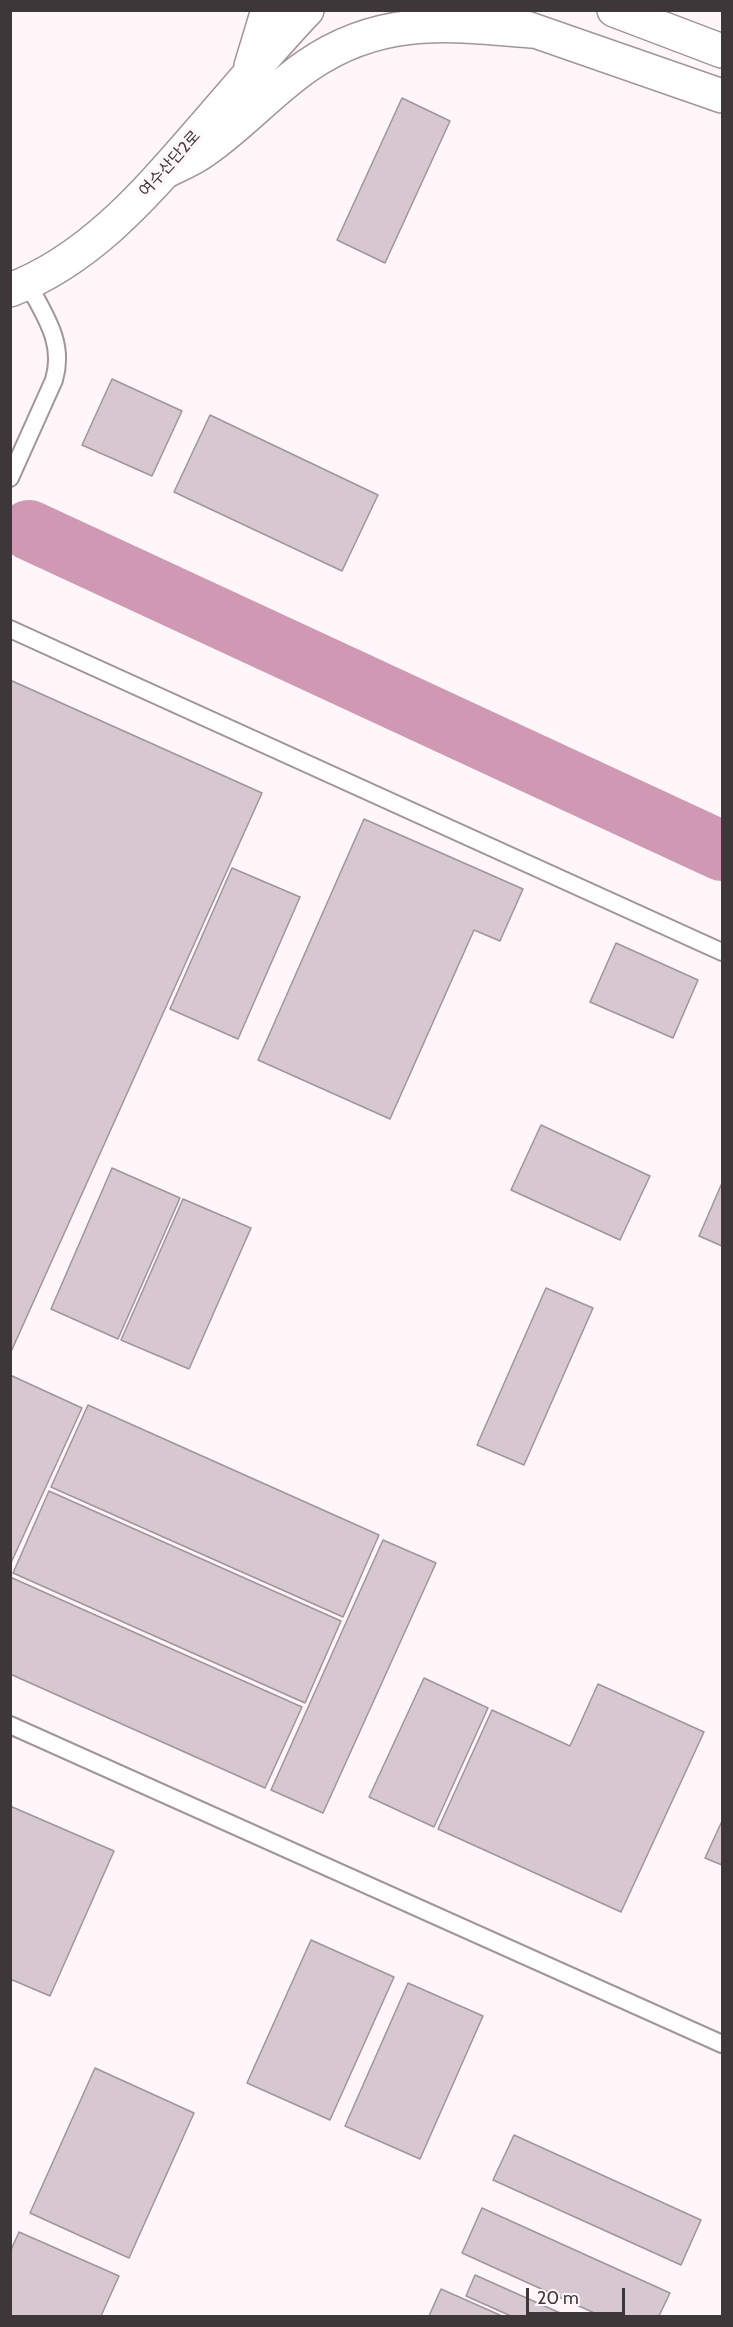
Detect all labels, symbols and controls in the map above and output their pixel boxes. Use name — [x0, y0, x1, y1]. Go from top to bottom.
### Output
street label: 여수산단2로 — [135, 127, 205, 201]
scale bar — [529, 2276, 628, 2314]
text: 20 m — [537, 2287, 579, 2309]

